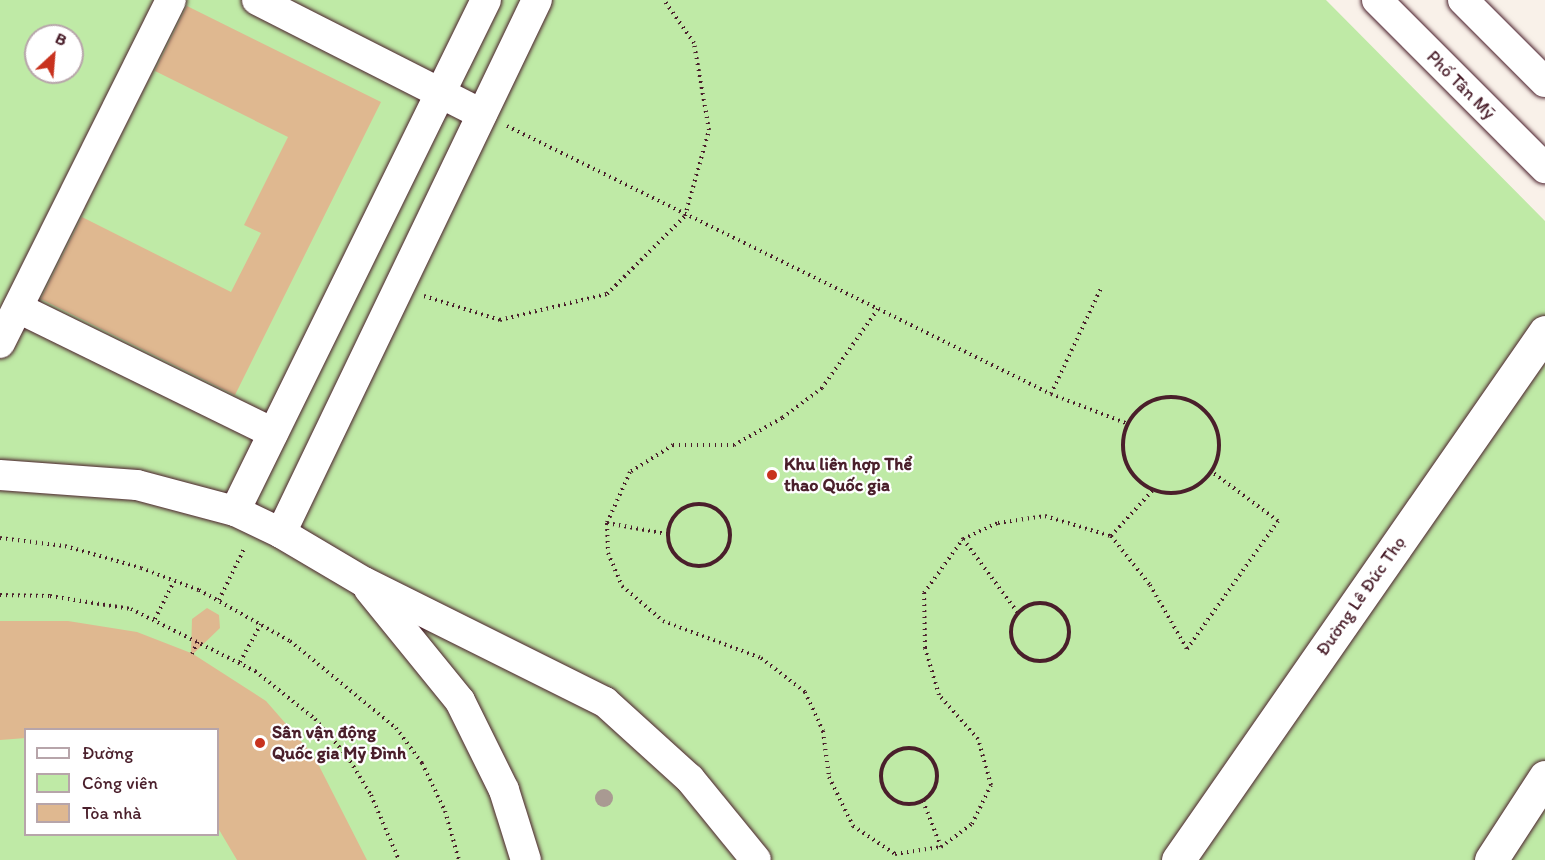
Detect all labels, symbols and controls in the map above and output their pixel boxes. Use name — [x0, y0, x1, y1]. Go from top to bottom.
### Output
north arrow — [24, 24, 84, 84]
text: B — [52, 28, 70, 50]
street label: Phố Tân Mỹ — [1422, 46, 1500, 124]
place label: Khu liên hợp Thể thao Quốc gia — [784, 454, 912, 496]
marker: Khu liên hợp Thể thao Quốc gia — [765, 468, 779, 482]
street label: Đường Lê Đức Thọ — [1312, 532, 1410, 660]
place label: Sân vận động Quốc gia Mỹ Đình — [272, 722, 406, 764]
legend — [24, 728, 219, 836]
marker: Sân vận động Quốc gia Mỹ Đình — [253, 736, 267, 750]
text: Đường — [82, 742, 133, 764]
text: Công viên — [82, 772, 158, 794]
text: Tòa nhà — [82, 802, 142, 824]

